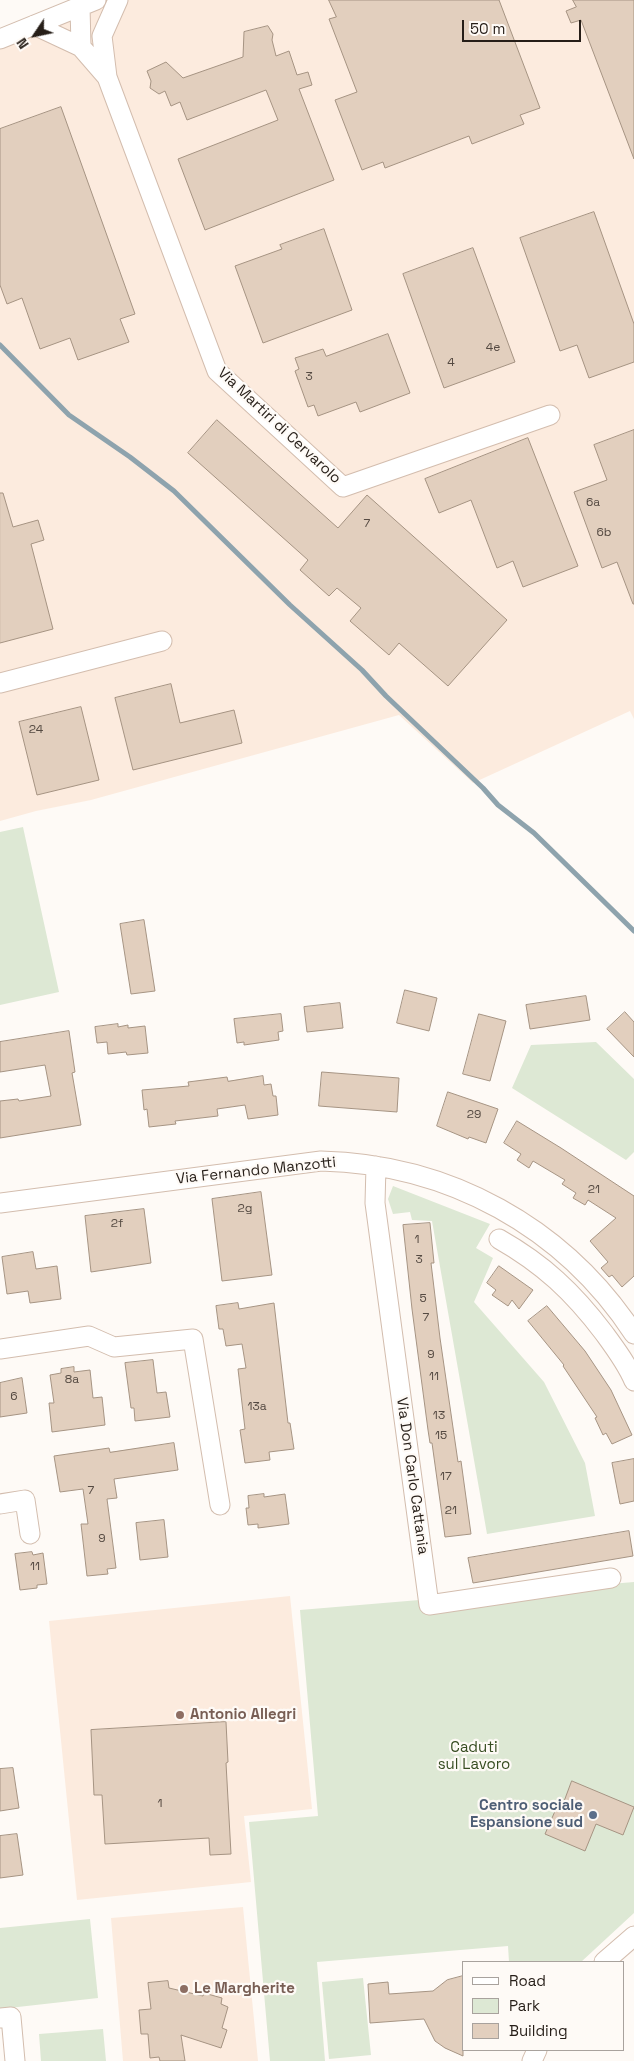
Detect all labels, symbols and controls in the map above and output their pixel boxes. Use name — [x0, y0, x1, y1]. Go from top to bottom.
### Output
north arrow — [10, 10, 60, 60]
scale bar — [464, 10, 583, 42]
text: 50 m — [470, 19, 505, 38]
text: N — [12, 34, 33, 52]
house number: 4e — [486, 341, 500, 355]
house number: 4 — [447, 356, 455, 370]
street label: Via Martiri di Cervarolo — [214, 364, 344, 488]
house number: 3 — [305, 370, 313, 384]
house number: 6a — [586, 496, 600, 510]
house number: 7 — [364, 517, 370, 531]
house number: 6b — [596, 526, 612, 540]
house number: 24 — [29, 723, 43, 737]
house number: 29 — [467, 1108, 481, 1122]
street label: Via Fernando Manzotti — [175, 1154, 337, 1188]
house number: 21 — [588, 1183, 600, 1197]
house number: 2g — [238, 1202, 252, 1216]
house number: 2f — [111, 1217, 123, 1231]
house number: 1 — [414, 1233, 420, 1247]
house number: 3 — [415, 1253, 423, 1267]
house number: 5 — [419, 1292, 427, 1306]
house number: 7 — [423, 1311, 429, 1325]
house number: 9 — [427, 1348, 435, 1362]
house number: 11 — [429, 1370, 439, 1384]
house number: 8a — [65, 1373, 79, 1387]
house number: 6 — [10, 1390, 18, 1404]
street label: Via Don Carlo Cattania — [392, 1396, 432, 1556]
house number: 13a — [247, 1400, 267, 1414]
house number: 13 — [433, 1409, 445, 1423]
house number: 15 — [435, 1429, 447, 1443]
house number: 17 — [440, 1470, 452, 1484]
house number: 7 — [88, 1484, 94, 1498]
house number: 21 — [445, 1504, 457, 1518]
house number: 9 — [98, 1532, 106, 1546]
house number: 11 — [30, 1560, 40, 1574]
place label: Antonio Allegri — [190, 1706, 296, 1724]
marker: Antonio Allegri — [174, 1709, 186, 1721]
park label: Caduti sul Lavoro — [438, 1739, 510, 1774]
house number: 1 — [157, 1797, 163, 1811]
place label: Centro sociale Espansione sud — [470, 1797, 583, 1832]
marker: Centro sociale Espansione sud — [587, 1809, 599, 1821]
legend — [462, 1961, 624, 2051]
text: Road — [509, 1971, 546, 1990]
place label: Le Margherite — [194, 1980, 295, 1998]
marker: Le Margherite — [178, 1983, 190, 1995]
text: Park — [509, 1996, 540, 2015]
text: Building — [509, 2021, 568, 2040]

